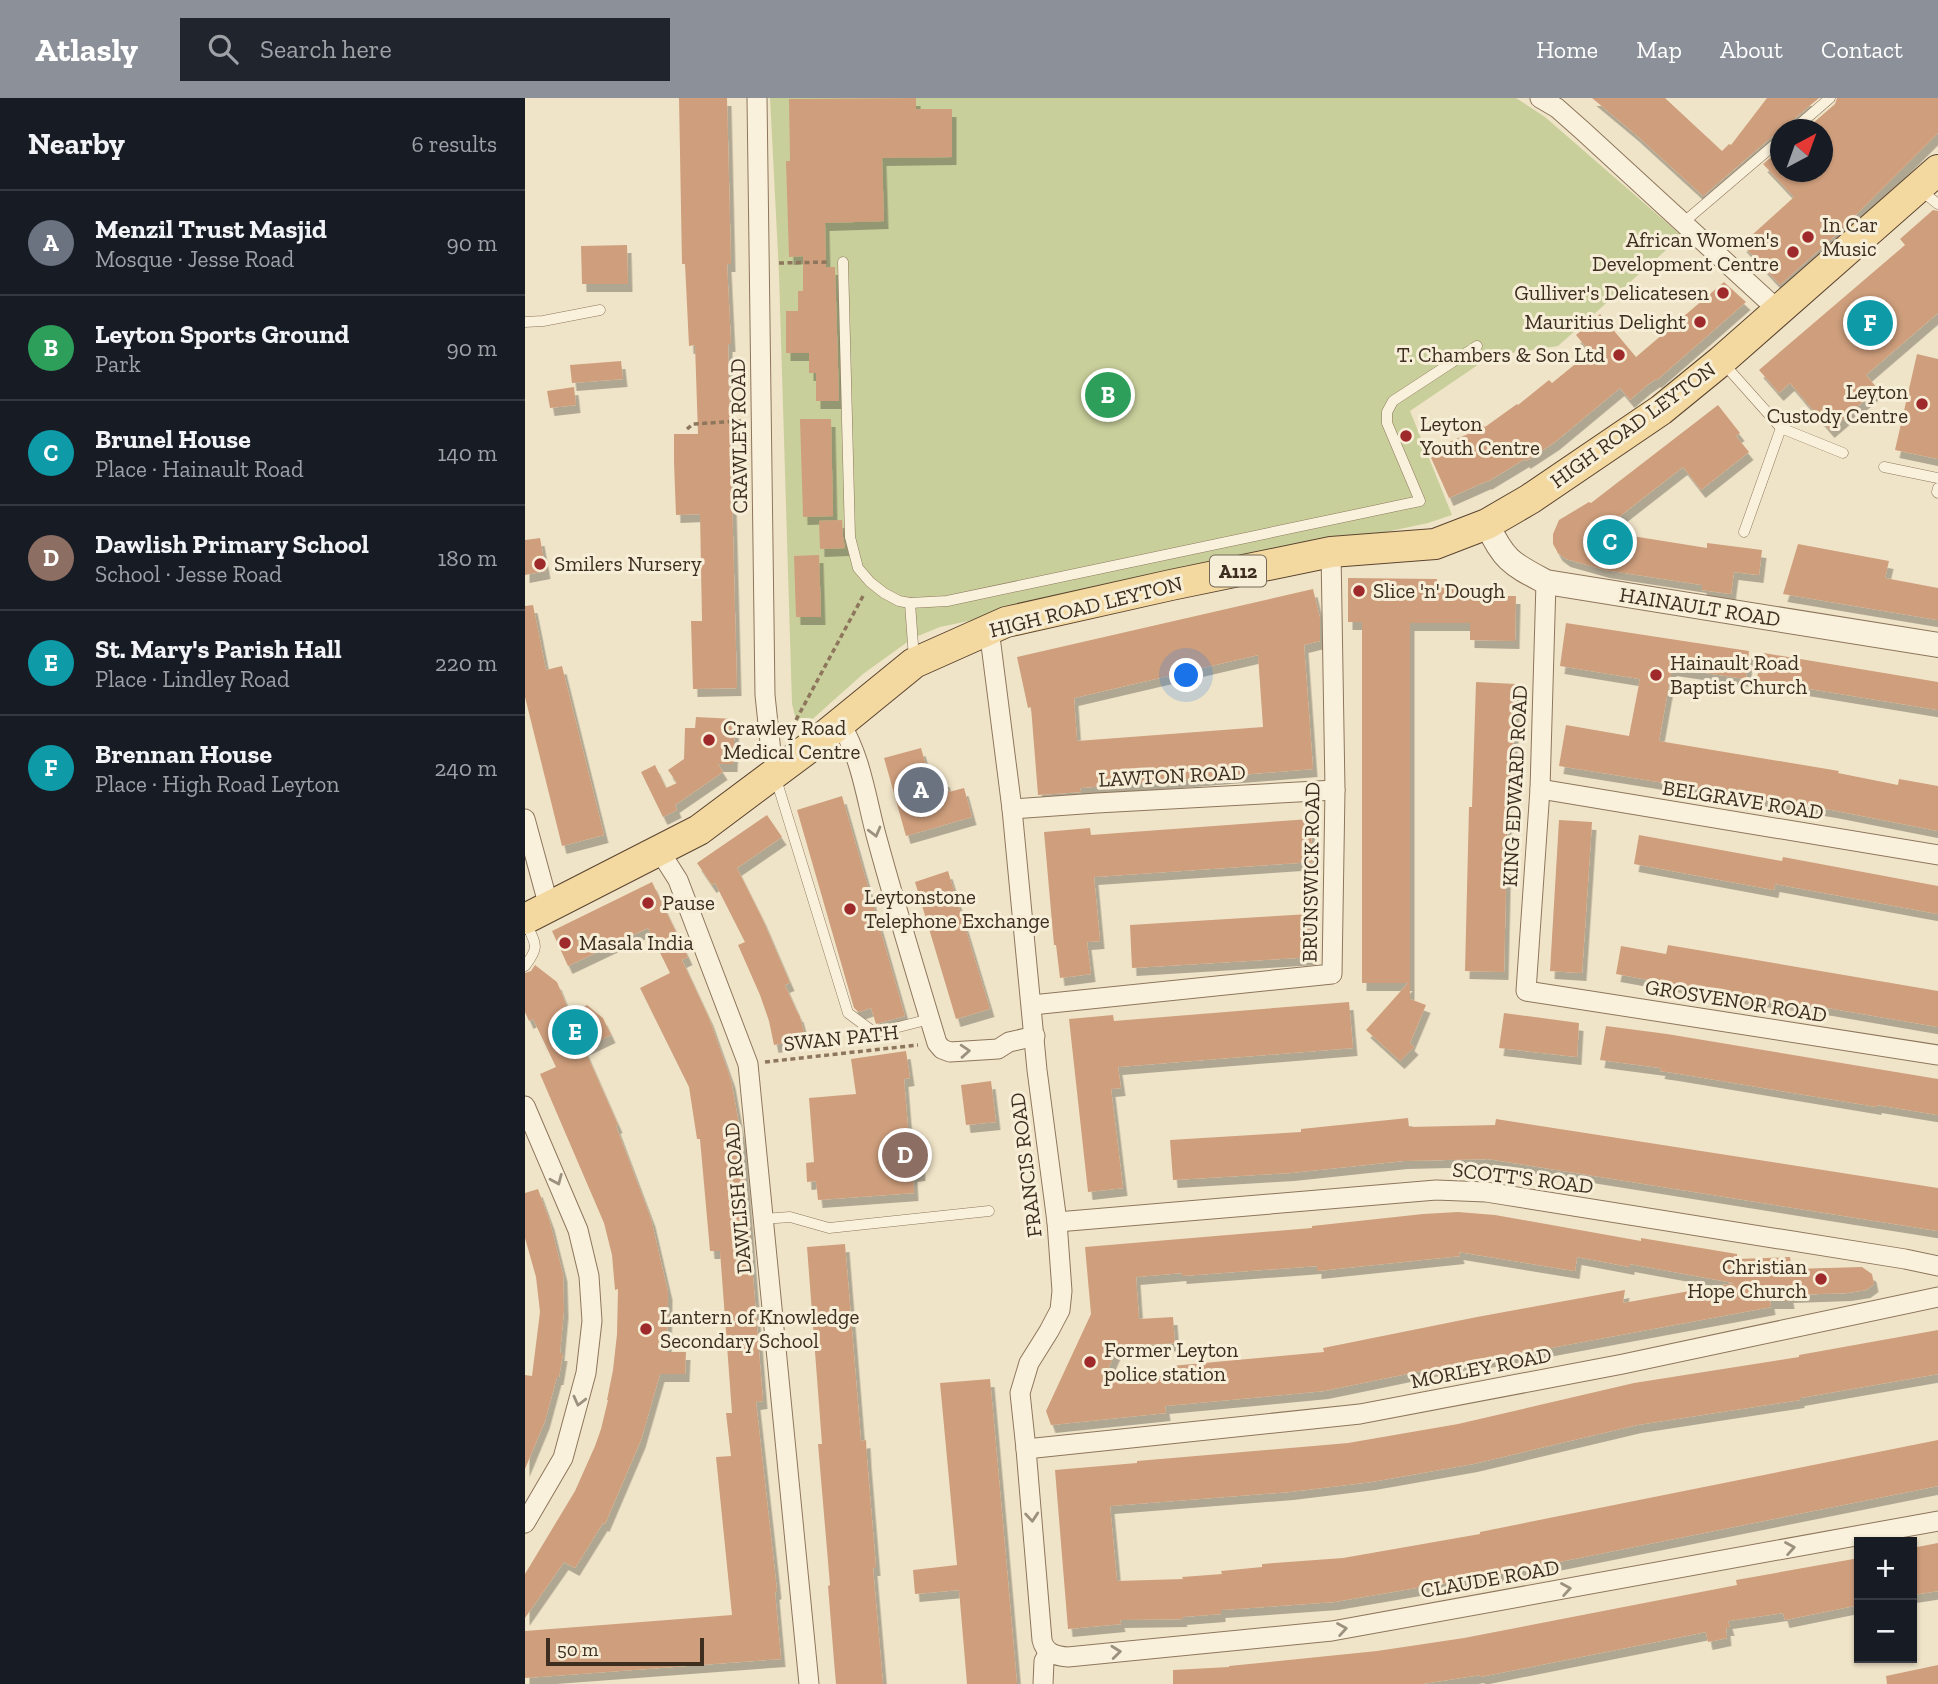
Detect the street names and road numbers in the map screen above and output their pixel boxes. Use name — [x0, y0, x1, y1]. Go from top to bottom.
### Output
street label: HIGH ROAD LEYTON — [1545, 356, 1720, 493]
street label: CRAWLEY ROAD — [725, 358, 752, 514]
road number: A112 — [1210, 556, 1266, 586]
street label: HIGH ROAD LEYTON — [987, 570, 1185, 643]
street label: HAINAULT ROAD — [1618, 581, 1782, 632]
street label: KING EDWARD ROAD — [1497, 684, 1532, 887]
street label: LAWTON ROAD — [1098, 759, 1246, 792]
street label: BELGRAVE ROAD — [1661, 774, 1825, 825]
street label: BRUNSWICK ROAD — [1296, 781, 1325, 963]
street label: GROSVENOR ROAD — [1643, 974, 1829, 1027]
street label: SWAN PATH — [782, 1019, 900, 1056]
street label: FRANCIS ROAD — [1004, 1091, 1047, 1239]
street label: DAWLISH ROAD — [718, 1121, 757, 1275]
street label: SCOTT'S ROAD — [1451, 1156, 1595, 1199]
street label: MORLEY ROAD — [1408, 1342, 1553, 1393]
street label: CLAUDE ROAD — [1419, 1554, 1561, 1603]

